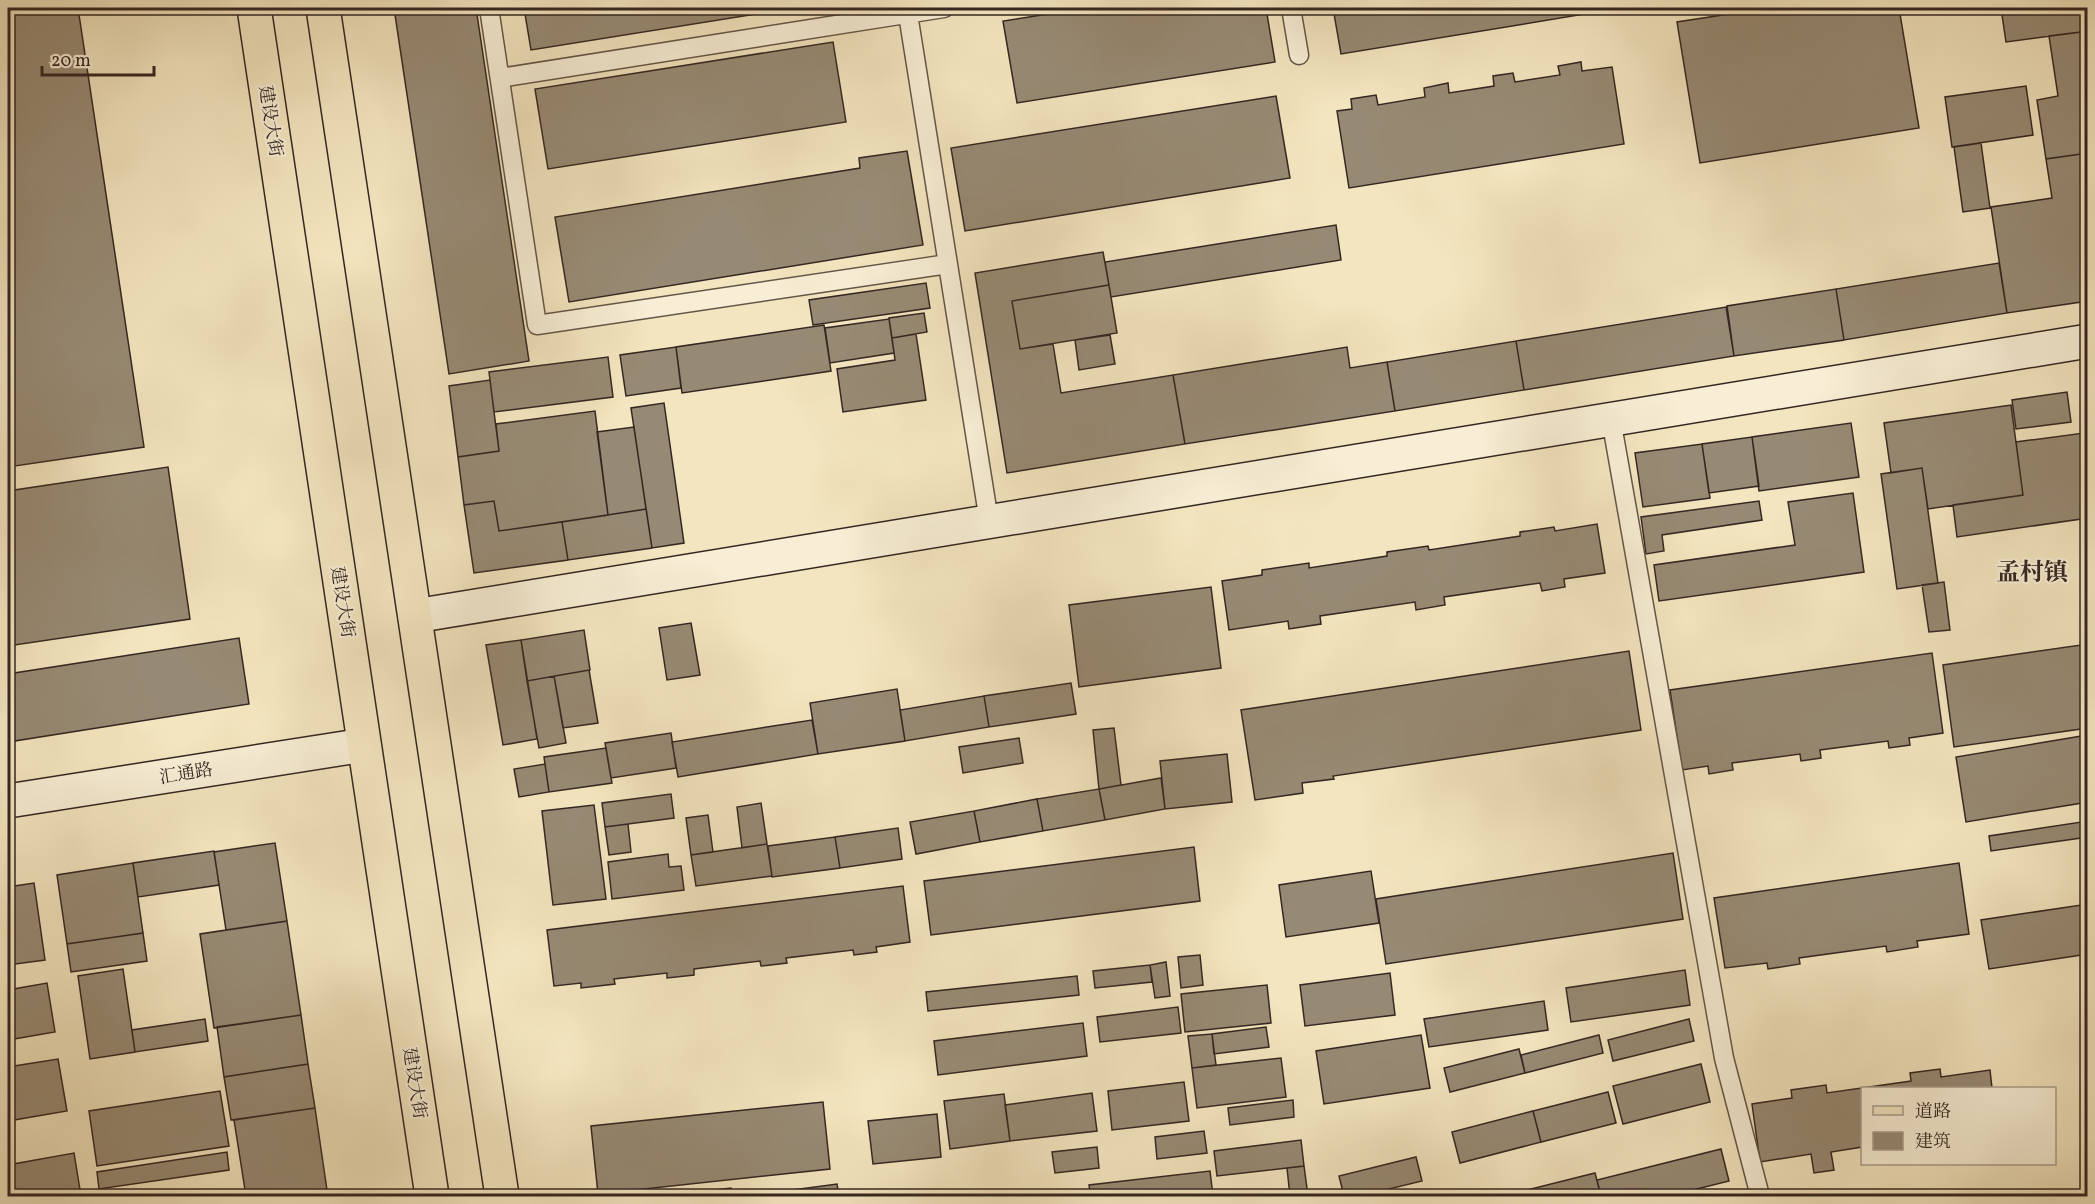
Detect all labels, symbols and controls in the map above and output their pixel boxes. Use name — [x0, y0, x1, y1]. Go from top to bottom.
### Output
scale bar — [42, 39, 154, 77]
text: 20 m — [51, 49, 91, 74]
street label: 建设大街 — [252, 84, 287, 159]
district label: 孟村镇 — [1996, 557, 2068, 591]
street label: 建设大街 — [324, 565, 359, 640]
street label: 汇通路 — [158, 758, 215, 791]
street label: 建设大街 — [396, 1046, 431, 1121]
legend — [1861, 1087, 2056, 1165]
text: 道路 — [1915, 1100, 1951, 1125]
text: 建筑 — [1915, 1130, 1951, 1155]

